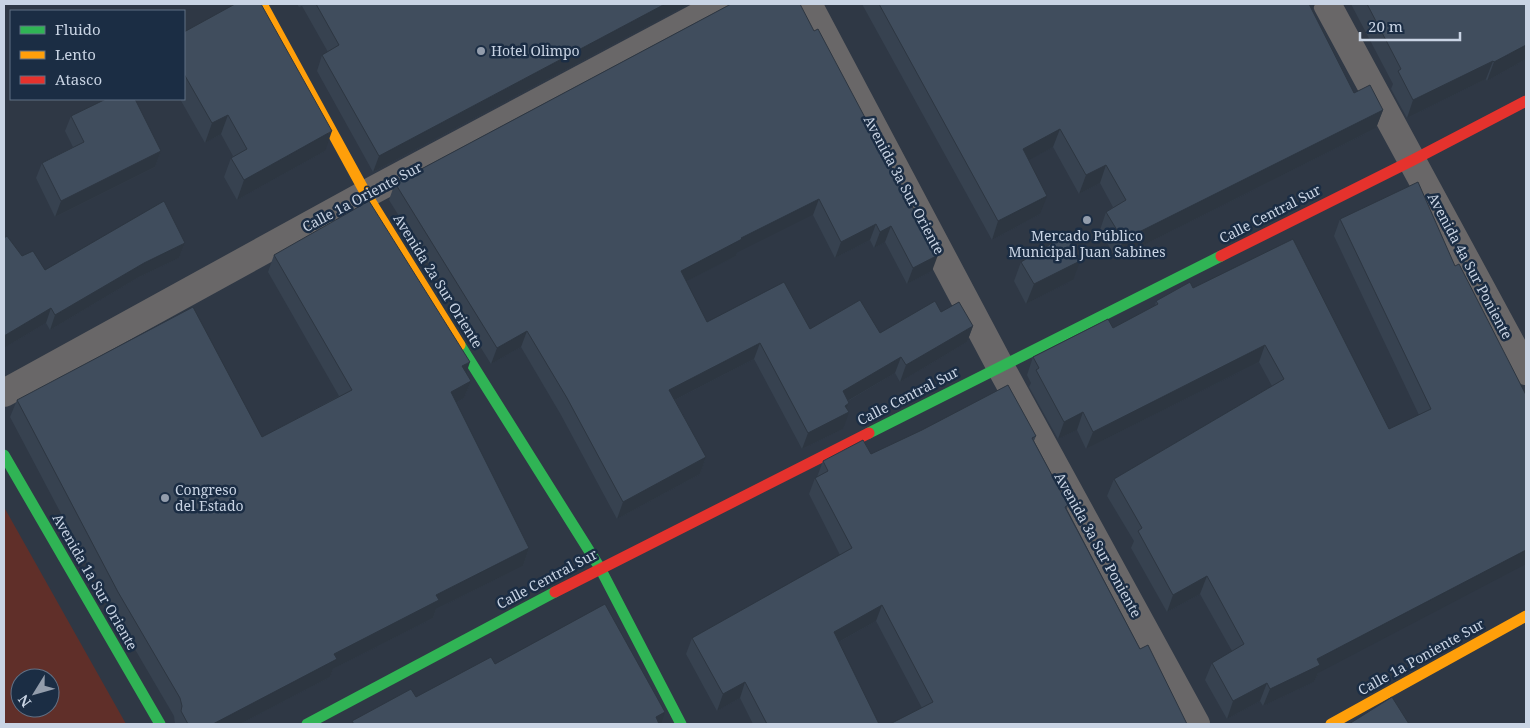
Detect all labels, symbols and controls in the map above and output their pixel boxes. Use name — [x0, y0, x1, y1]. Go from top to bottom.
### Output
legend — [10, 10, 185, 100]
scale bar — [1360, 10, 1460, 42]
text: 20 m — [1368, 16, 1403, 36]
text: Fluido — [55, 19, 101, 39]
place label: Hotel Olimpo — [491, 41, 580, 60]
text: Lento — [55, 44, 96, 64]
marker: Hotel Olimpo — [475, 45, 487, 57]
text: Atasco — [55, 69, 102, 89]
street label: Avenida 3a Sur Oriente — [860, 112, 949, 258]
street label: Calle 1a Oriente Sur — [299, 157, 425, 236]
street label: Calle Central Sur — [1216, 180, 1324, 247]
street label: Avenida 4a Sur Poniente — [1424, 189, 1517, 342]
street label: Avenida 2a Sur Oriente — [389, 210, 487, 351]
marker: Mercado Público Municipal Juan Sabines — [1081, 214, 1093, 226]
place label: Mercado Público Municipal Juan Sabines — [1008, 226, 1166, 261]
street label: Calle Central Sur — [854, 362, 962, 429]
street label: Avenida 3a Sur Poniente — [1051, 469, 1146, 621]
place label: Congreso del Estado — [175, 480, 244, 515]
marker: Congreso del Estado — [159, 492, 171, 504]
street label: Avenida 1a Sur Oriente — [49, 510, 142, 654]
street label: Calle Central Sur — [493, 544, 601, 613]
street label: Calle 1a Poniente Sur — [1354, 614, 1488, 699]
north arrow — [10, 668, 60, 718]
text: N — [13, 691, 35, 711]

